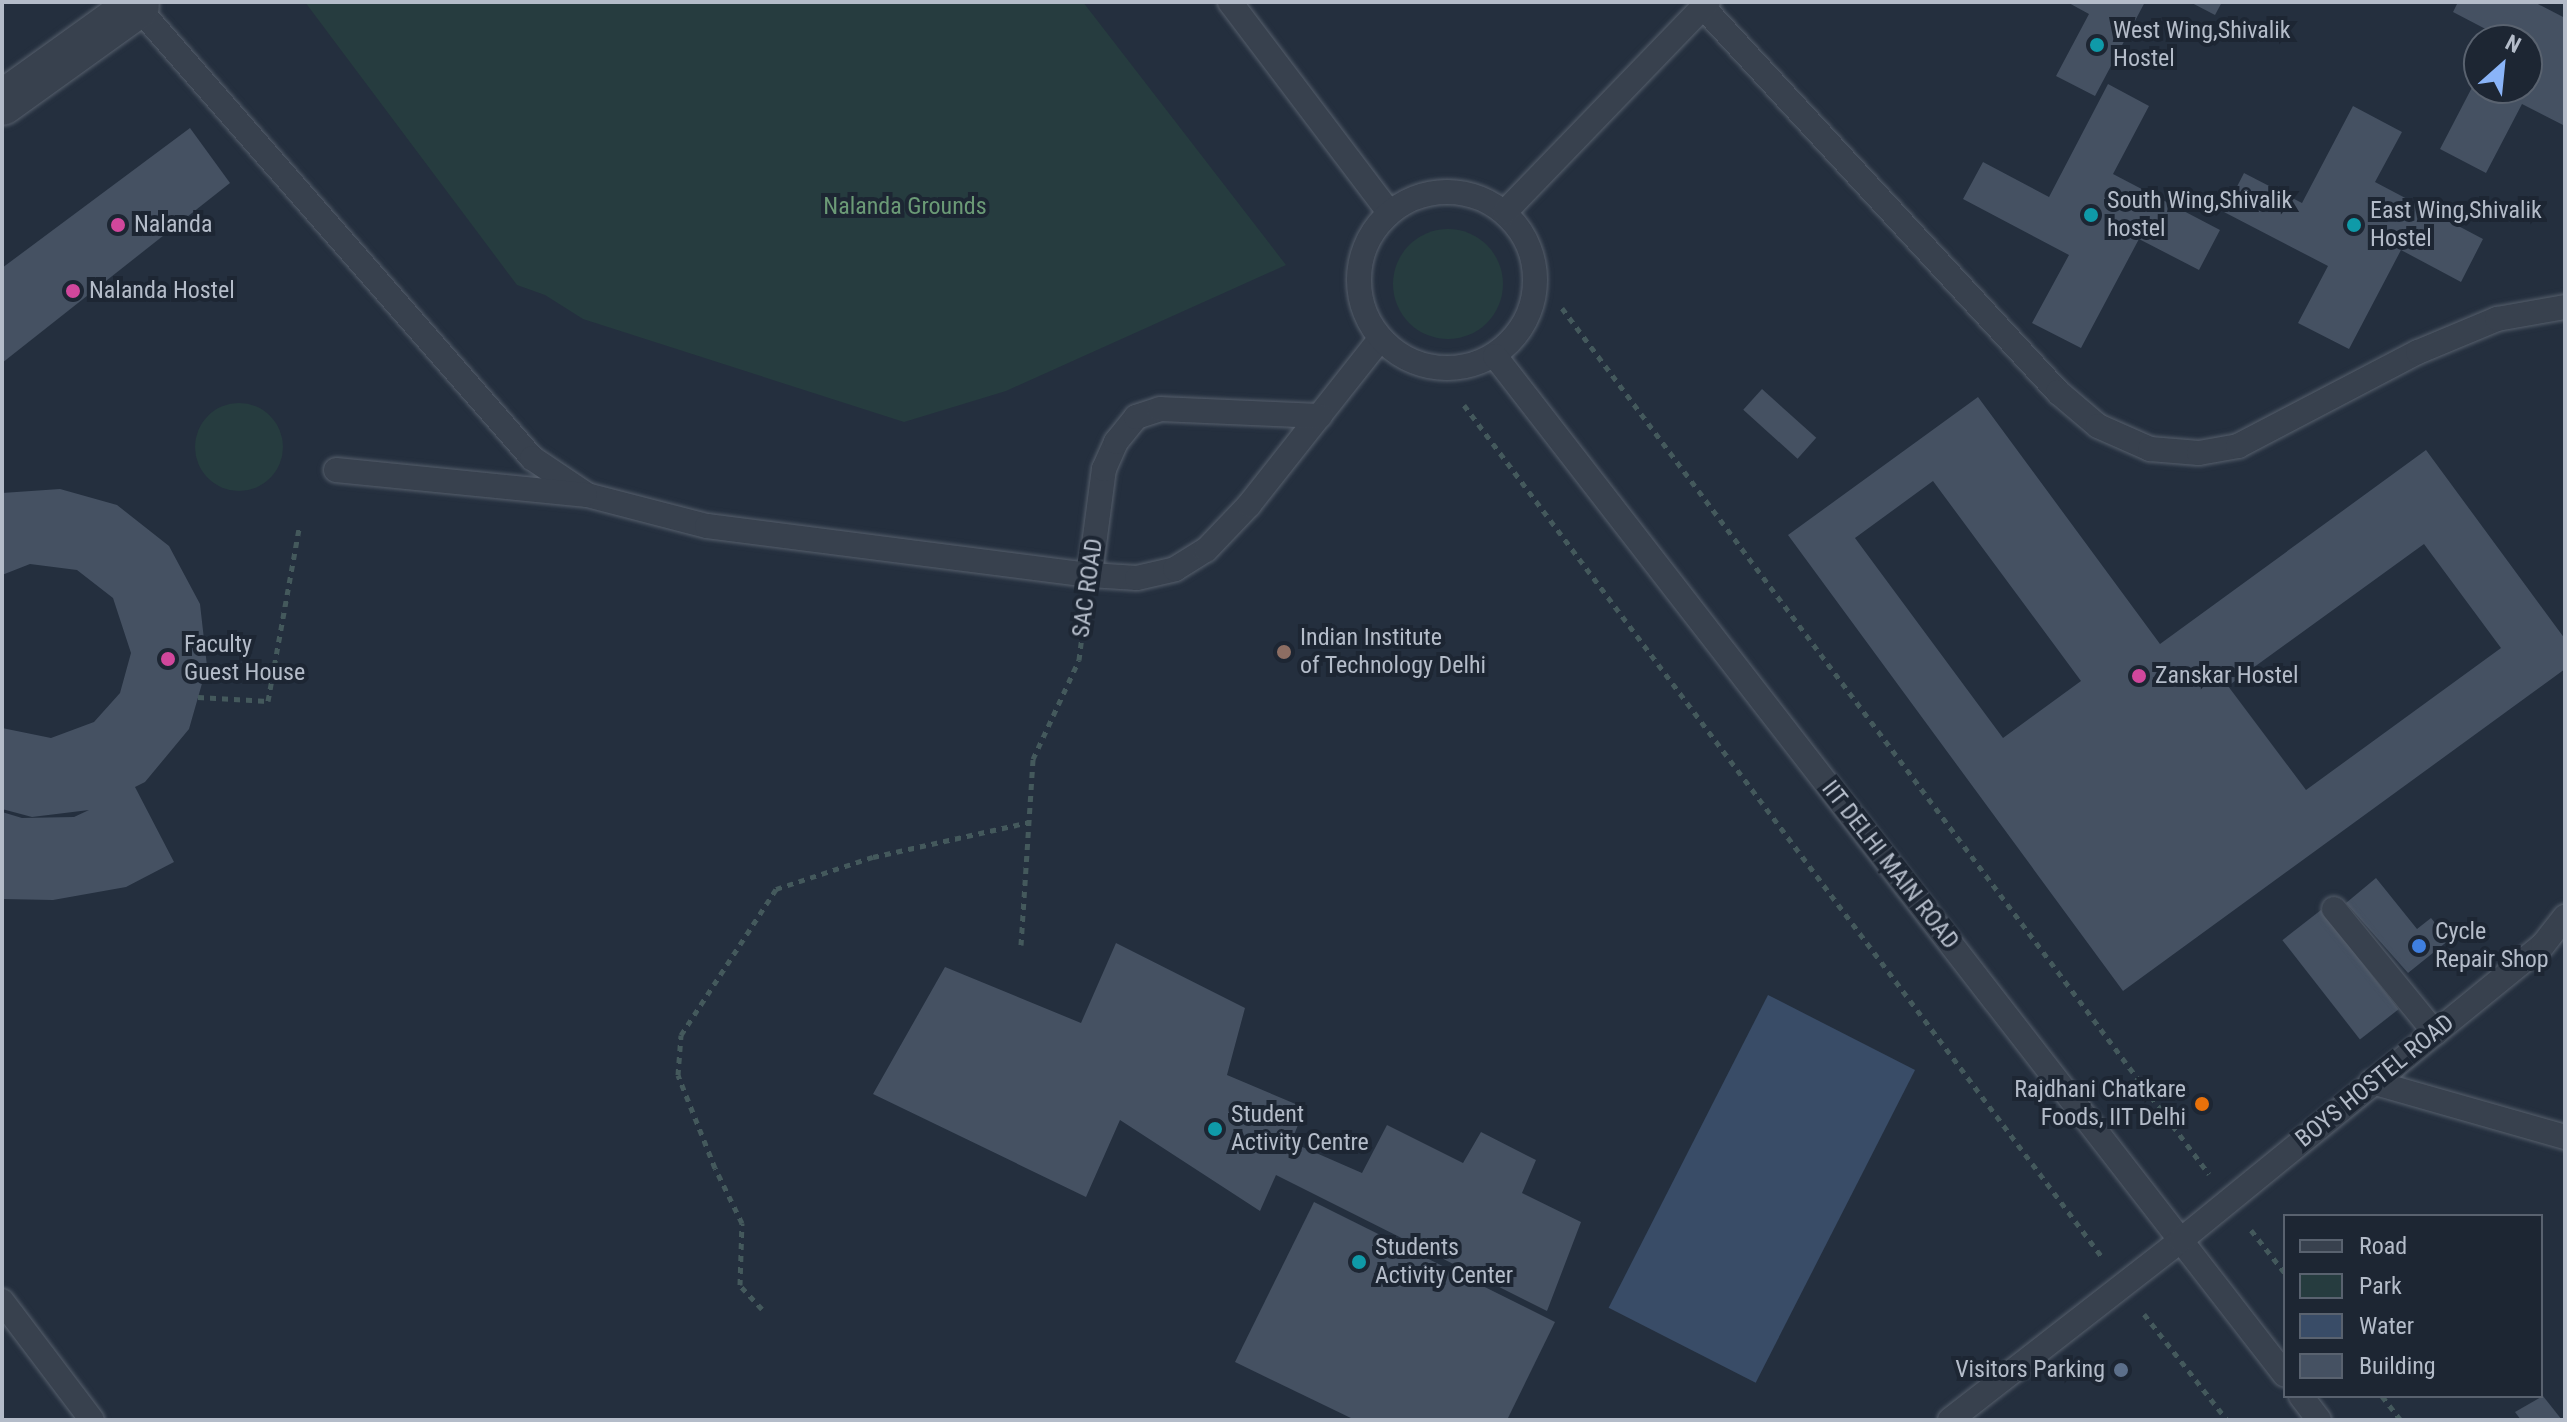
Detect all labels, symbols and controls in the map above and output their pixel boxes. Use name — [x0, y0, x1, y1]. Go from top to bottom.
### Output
place label: West Wing,Shivalik Hostel — [2113, 17, 2291, 73]
north arrow — [2463, 24, 2543, 104]
text: N — [2502, 30, 2525, 58]
marker: West Wing,Shivalik Hostel — [2088, 36, 2106, 54]
place label: South Wing,Shivalik hostel — [2107, 187, 2292, 243]
park label: Nalanda Grounds — [823, 193, 987, 221]
place label: East Wing,Shivalik Hostel — [2370, 197, 2542, 253]
marker: South Wing,Shivalik hostel — [2082, 206, 2100, 224]
place label: Nalanda — [134, 211, 212, 239]
marker: Nalanda — [109, 216, 127, 234]
marker: East Wing,Shivalik Hostel — [2345, 216, 2363, 234]
place label: Nalanda Hostel — [89, 277, 235, 305]
marker: Nalanda Hostel — [64, 282, 82, 300]
street label: SAC ROAD — [1067, 537, 1109, 639]
place label: Indian Institute of Technology Delhi — [1300, 624, 1487, 680]
place label: Faculty Guest House — [184, 631, 305, 687]
marker: Indian Institute of Technology Delhi — [1275, 643, 1293, 661]
marker: Faculty Guest House — [159, 650, 177, 668]
place label: Zanskar Hostel — [2155, 662, 2298, 690]
marker: Zanskar Hostel — [2130, 667, 2148, 685]
street label: IIT DELHI MAIN ROAD — [1815, 775, 1965, 955]
place label: Cycle Repair Shop — [2435, 918, 2549, 974]
marker: Cycle Repair Shop — [2410, 937, 2428, 955]
street label: BOYS HOSTEL ROAD — [2290, 1008, 2460, 1154]
place label: Rajdhani Chatkare Foods, IIT Delhi — [2014, 1076, 2186, 1132]
marker: Rajdhani Chatkare Foods, IIT Delhi — [2193, 1095, 2211, 1113]
place label: Student Activity Centre — [1231, 1101, 1369, 1157]
marker: Student Activity Centre — [1206, 1120, 1224, 1138]
legend — [2283, 1214, 2543, 1398]
text: Road — [2359, 1232, 2407, 1260]
place label: Students Activity Center — [1375, 1234, 1513, 1290]
marker: Students Activity Center — [1350, 1253, 1368, 1271]
text: Park — [2359, 1272, 2402, 1300]
text: Water — [2359, 1312, 2414, 1340]
text: Building — [2359, 1352, 2436, 1380]
place label: Visitors Parking — [1955, 1356, 2105, 1384]
marker: Visitors Parking — [2112, 1361, 2130, 1379]

